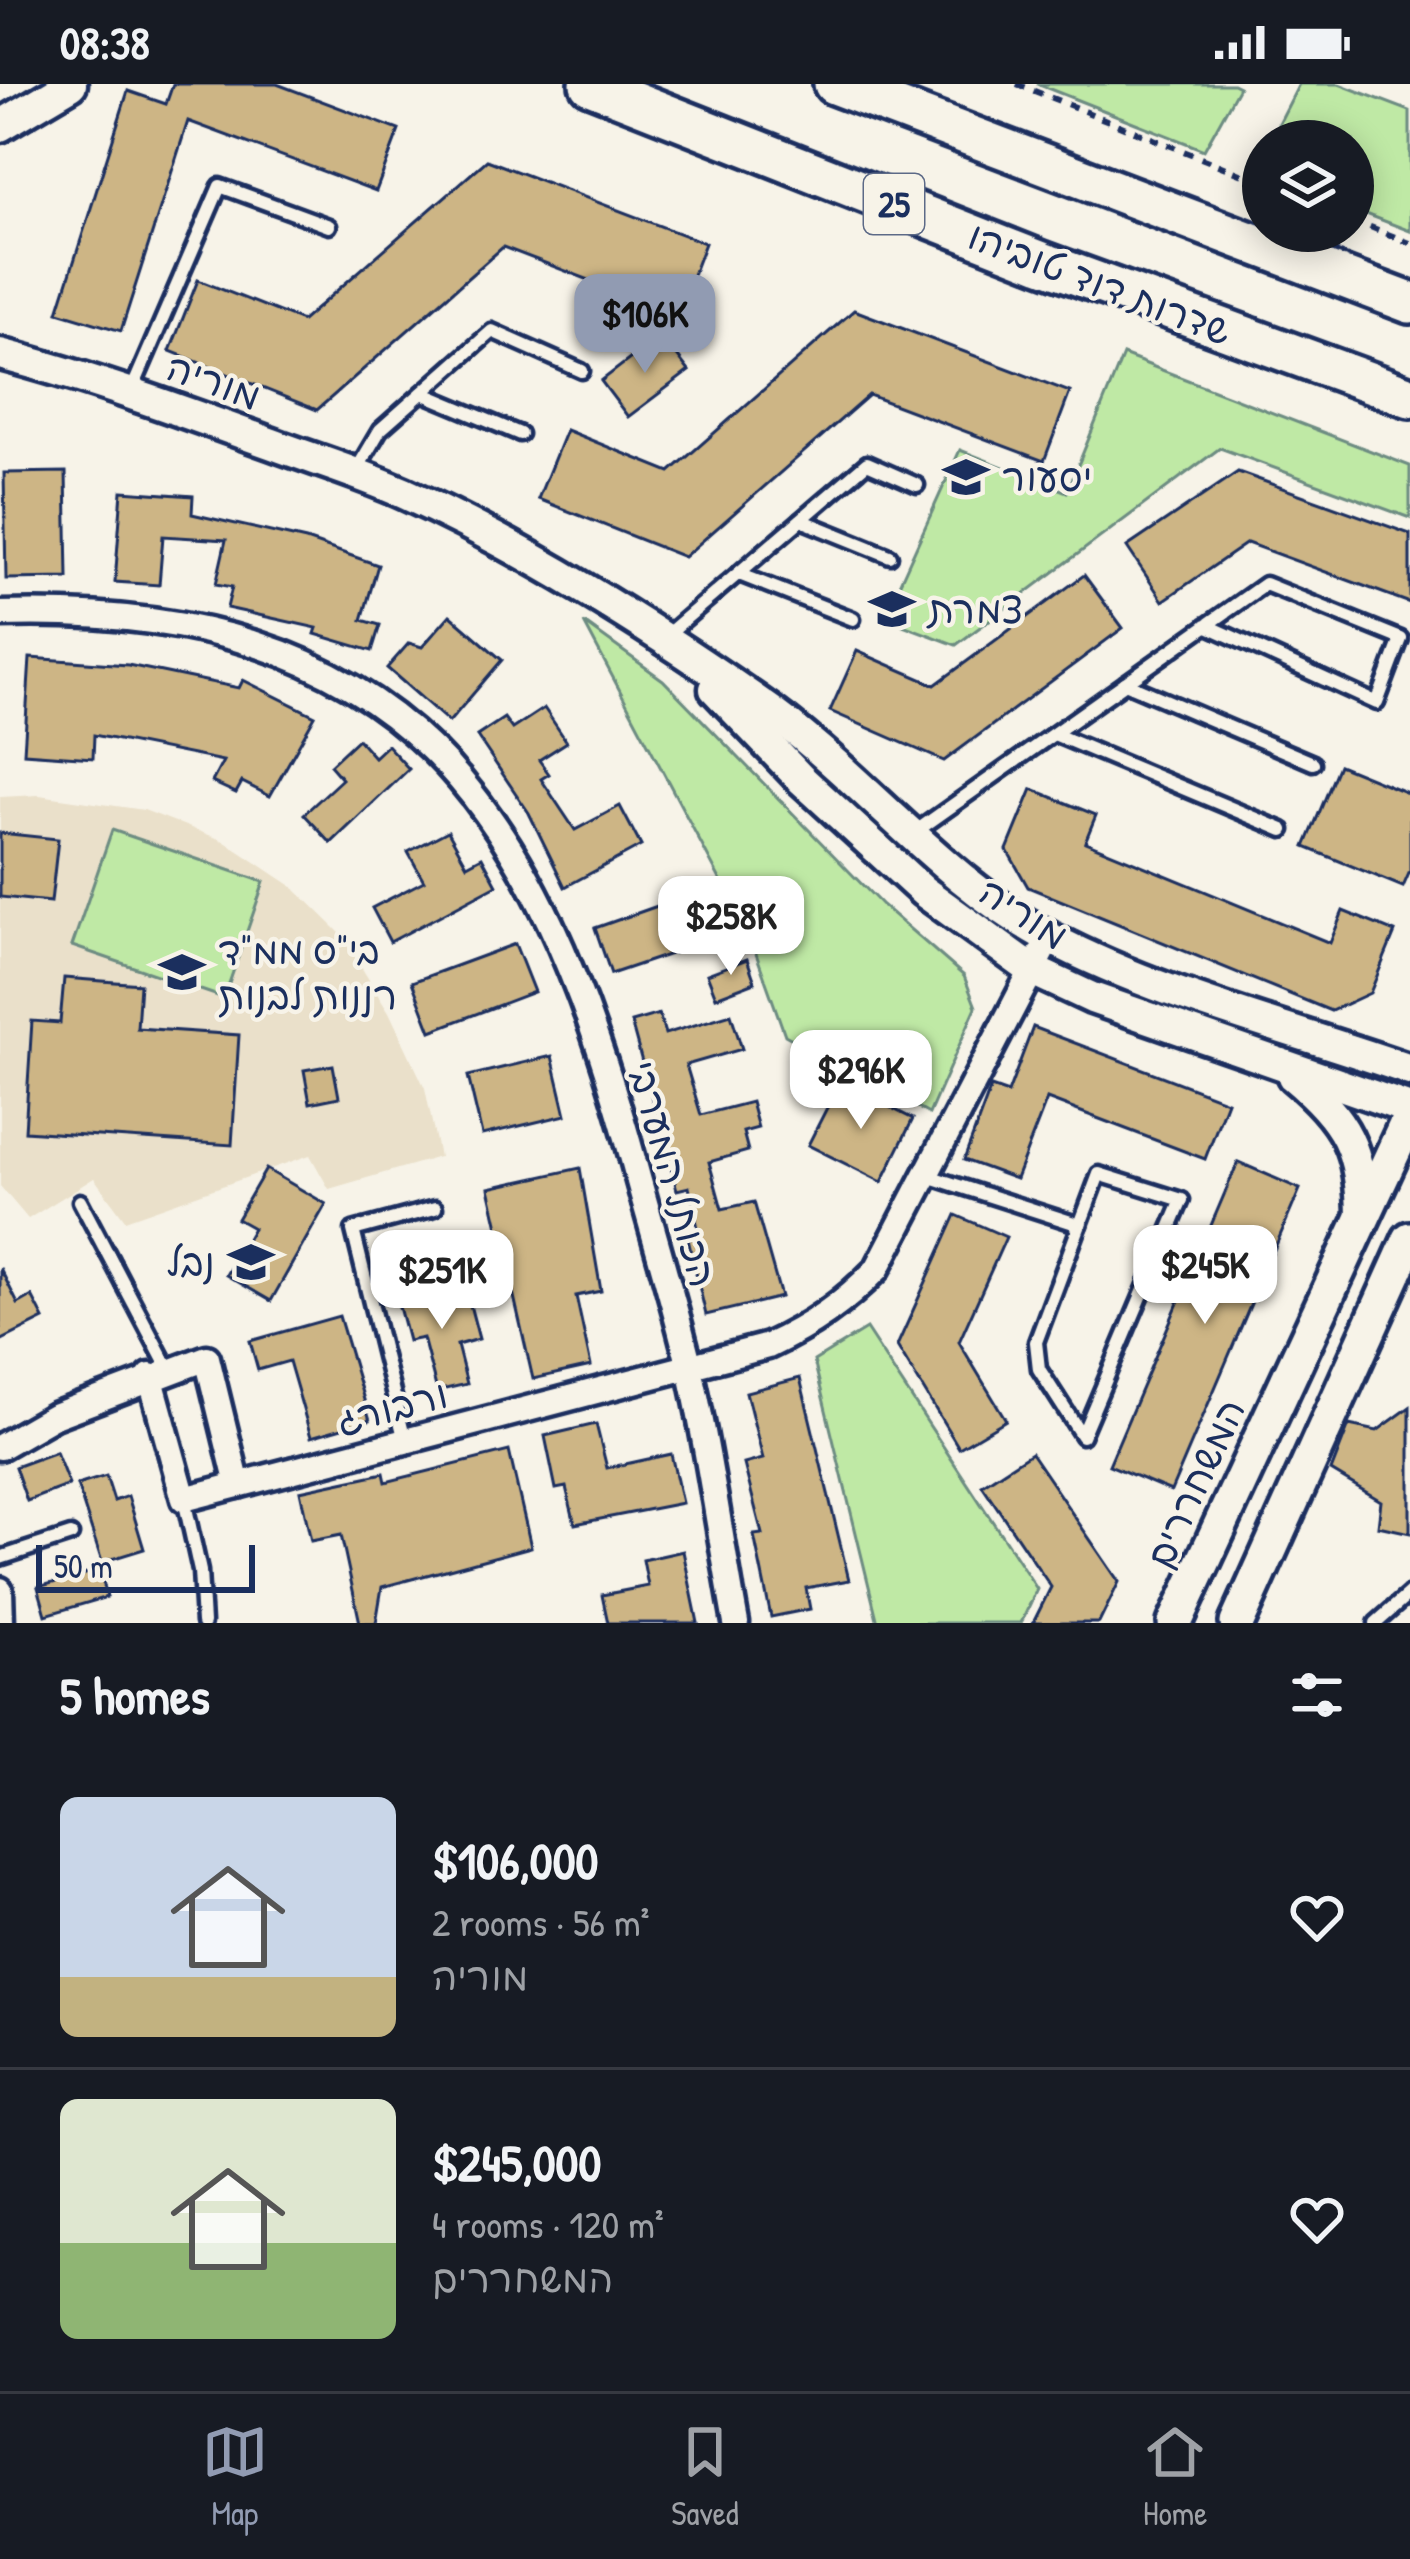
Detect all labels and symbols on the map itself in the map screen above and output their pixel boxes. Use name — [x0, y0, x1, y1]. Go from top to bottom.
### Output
road number: 25 — [864, 174, 924, 234]
street label: שדרות דוד טוביהו — [961, 208, 1239, 357]
pin: $106K — [561, 274, 729, 376]
street label: מוריה — [160, 339, 269, 422]
place label: יסעור — [1002, 450, 1092, 503]
school or university icon: יסעור — [941, 452, 991, 502]
place label: צמרת — [926, 582, 1023, 635]
school or university icon: צמרת — [867, 584, 917, 634]
street label: מוריה — [969, 864, 1079, 961]
pin: $258K — [647, 876, 815, 978]
place label: בי"ס ממ"ד רננות לבנות — [218, 923, 397, 1021]
school or university icon: בי"ס ממ"ד רננות לבנות — [157, 947, 207, 997]
pin: $296K — [777, 1030, 945, 1132]
street label: הכותל המערבי — [616, 1055, 731, 1293]
pin: $245K — [1121, 1225, 1289, 1327]
pin: $251K — [358, 1230, 526, 1332]
place label: נבל — [166, 1235, 215, 1288]
school or university icon: נבל — [226, 1237, 276, 1287]
street label: ורבורג — [330, 1366, 453, 1447]
street label: המשחררים — [1132, 1389, 1257, 1576]
scale bar — [36, 1539, 255, 1592]

